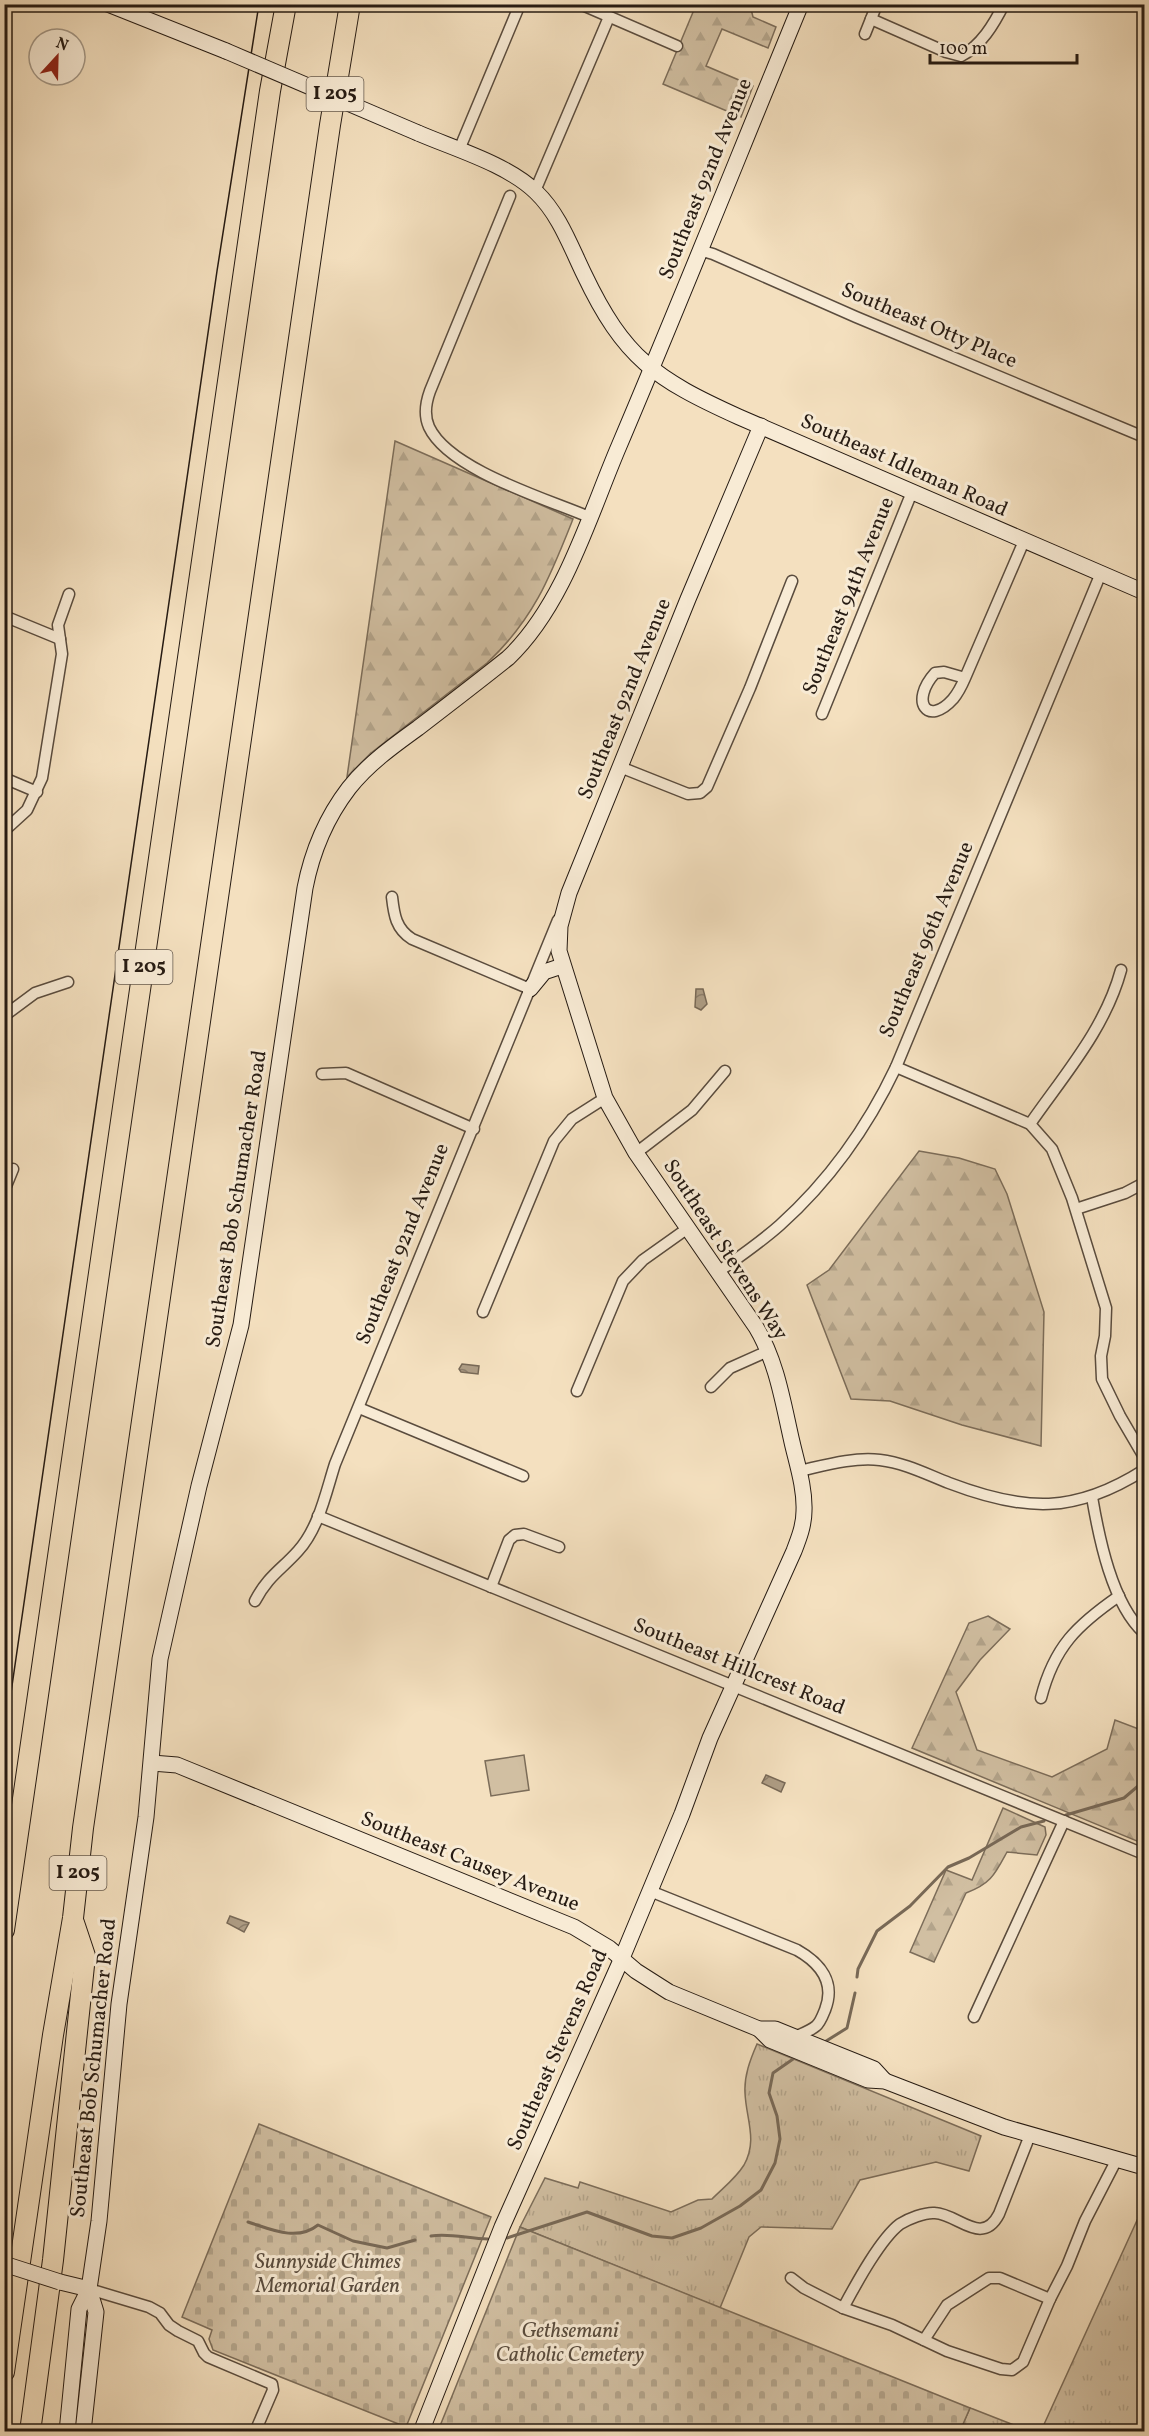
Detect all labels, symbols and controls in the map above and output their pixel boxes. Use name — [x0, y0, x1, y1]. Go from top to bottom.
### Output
north arrow — [27, 27, 87, 87]
scale bar — [930, 27, 1077, 65]
text: N — [52, 33, 72, 57]
text: 100 m — [939, 37, 988, 62]
street label: Southeast 92nd Avenue — [652, 74, 760, 284]
road number: I 205 — [306, 77, 364, 111]
street label: Southeast Otty Place — [837, 276, 1021, 376]
street label: Southeast Idleman Road — [796, 407, 1012, 525]
street label: Southeast 94th Avenue — [796, 493, 902, 699]
street label: Southeast 92nd Avenue — [571, 594, 679, 804]
street label: Southeast 96th Avenue — [873, 837, 982, 1043]
road number: I 205 — [116, 950, 172, 984]
street label: Southeast Bob Schumacher Road — [199, 1048, 275, 1350]
street label: Southeast 92nd Avenue — [349, 1139, 457, 1349]
street label: Southeast Stevens Way — [655, 1154, 795, 1347]
street label: Southeast Hillcrest Road — [629, 1611, 849, 1723]
street label: Southeast Causey Avenue — [356, 1805, 584, 1919]
road number: I 205 — [50, 1856, 106, 1890]
street label: Southeast Bob Schumacher Road — [64, 1917, 124, 2219]
street label: Southeast Stevens Road — [500, 1945, 616, 2155]
park label: Sunnyside Chimes Memorial Garden — [255, 2248, 401, 2301]
park label: Gethsemani Catholic Cemetery — [496, 2317, 645, 2370]

